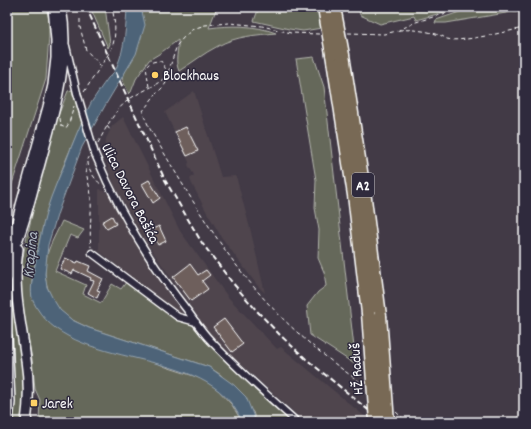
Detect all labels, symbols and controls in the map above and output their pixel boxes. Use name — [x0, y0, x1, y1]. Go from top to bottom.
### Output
place label: Blockhaus — [163, 66, 219, 88]
marker: Blockhaus — [150, 70, 160, 80]
street label: Ulica Davora Bašića — [94, 140, 164, 249]
road number: A2 — [352, 173, 374, 197]
water label: Krapina — [18, 230, 45, 279]
street label: HŽ Raduš — [345, 342, 371, 396]
place label: Jarek — [42, 394, 73, 416]
marker: Jarek — [29, 398, 39, 408]

